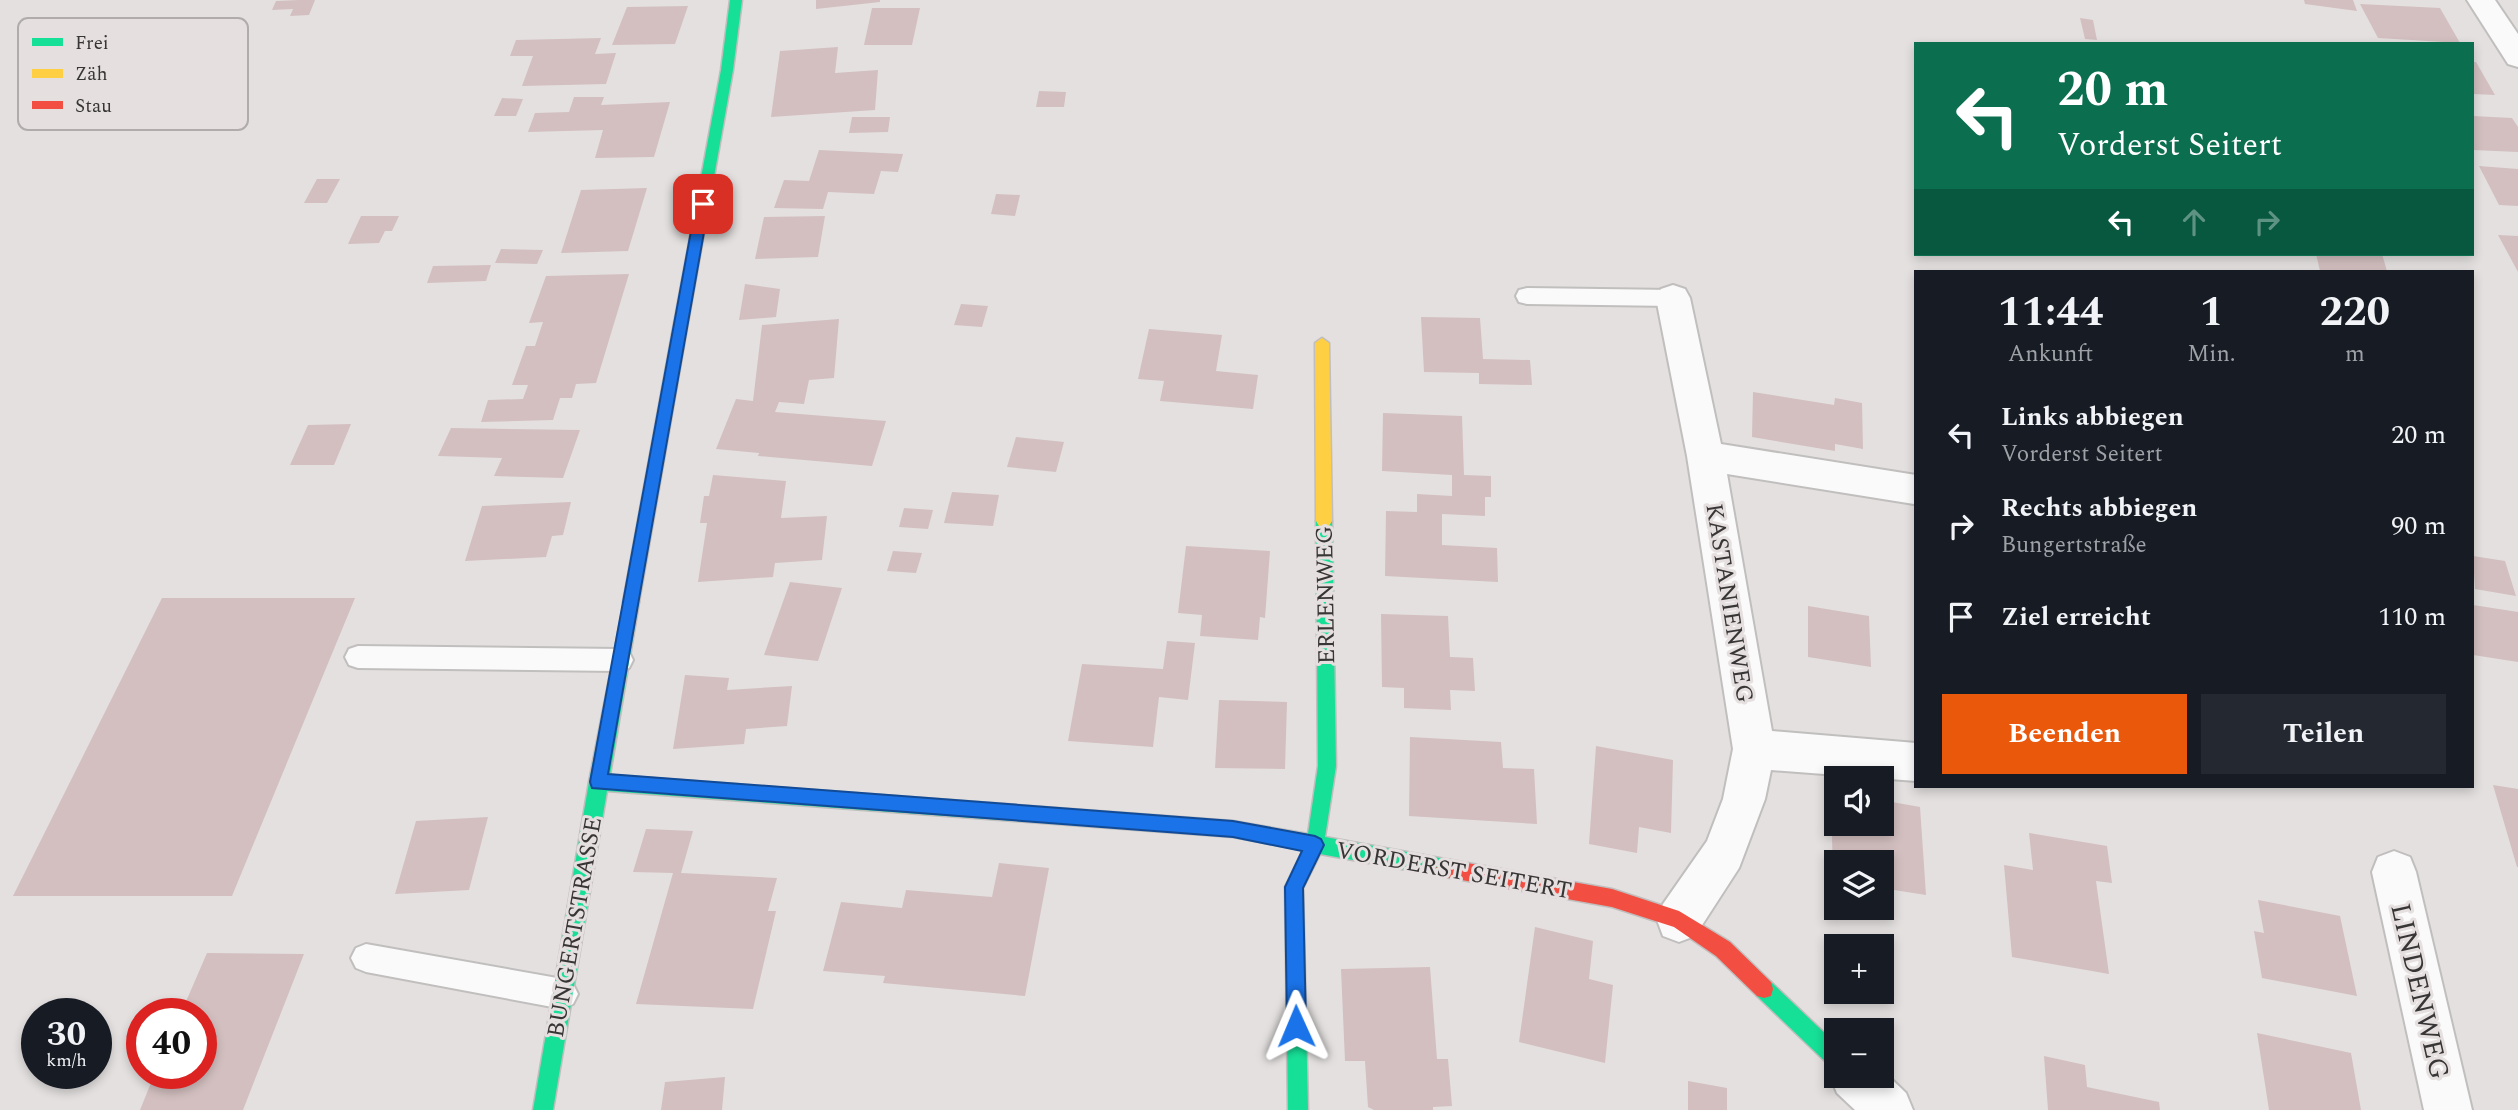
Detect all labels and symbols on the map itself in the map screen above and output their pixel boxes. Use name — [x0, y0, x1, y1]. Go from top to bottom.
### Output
legend — [18, 18, 248, 130]
text: Frei — [75, 29, 109, 58]
text: Zäh — [75, 60, 108, 89]
text: Stau — [75, 92, 112, 121]
pin — [673, 174, 733, 234]
street label: KASTANIENWEG — [1695, 501, 1763, 705]
street label: ERLENWEG — [1307, 525, 1345, 665]
street label: BUNGERTSTRASSE — [538, 814, 612, 1040]
street label: VORDERST SEITERT — [1333, 833, 1574, 909]
street label: LINDENWEG — [2378, 899, 2461, 1084]
position arrow — [1259, 989, 1333, 1063]
speed limit sign: 40 — [126, 998, 217, 1089]

